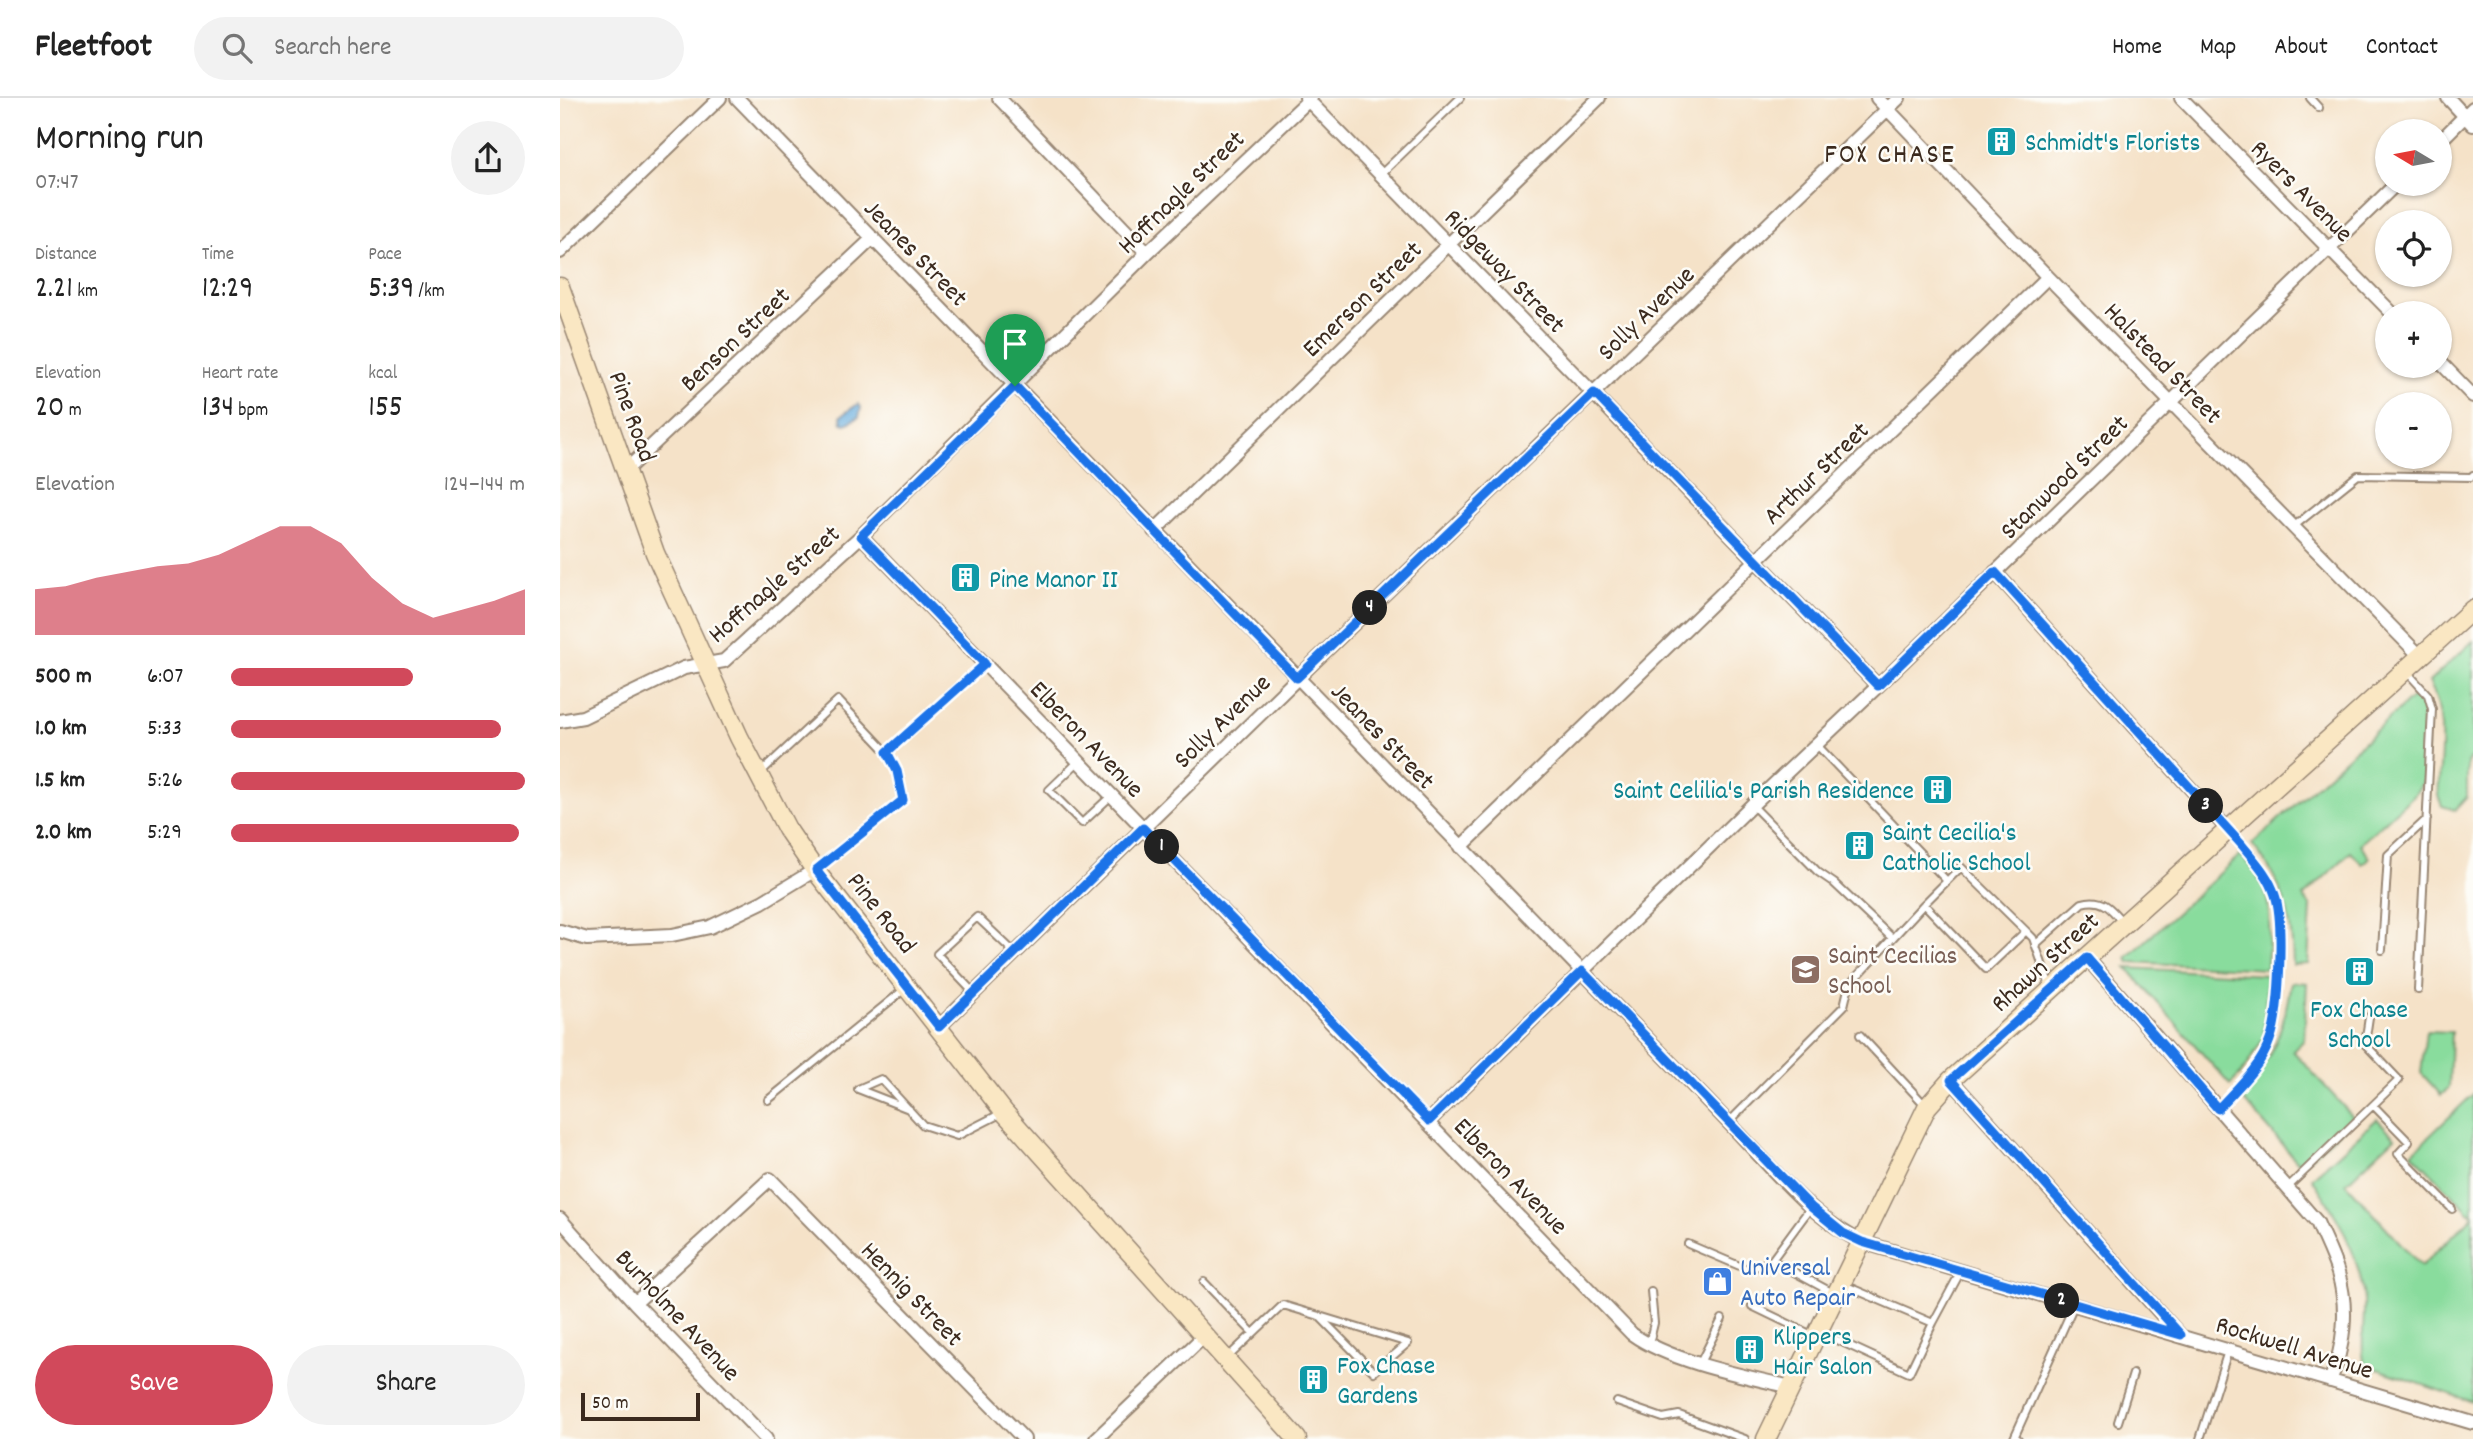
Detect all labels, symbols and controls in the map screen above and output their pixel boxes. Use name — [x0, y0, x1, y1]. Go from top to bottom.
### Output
search box — [194, 17, 684, 80]
text: Fleetfoot — [35, 25, 152, 72]
icon: search — [218, 29, 256, 67]
text: Search here — [274, 30, 391, 67]
text: Home — [2112, 31, 2162, 65]
text: Map — [2200, 31, 2236, 65]
text: About — [2274, 31, 2328, 65]
text: Contact — [2366, 31, 2438, 65]
text: Morning run — [35, 113, 204, 168]
north arrow — [2375, 119, 2452, 196]
map controls — [2375, 119, 2452, 469]
button: share — [451, 121, 525, 195]
street label: Hoffnagle Street — [1110, 123, 1255, 264]
building icon: Schmidt's Florists — [1985, 124, 2019, 158]
place label: Schmidt's Florists — [2025, 126, 2201, 163]
street label: Ryers Avenue — [2241, 133, 2360, 252]
district label: FOX CHASE — [1824, 137, 1956, 177]
text: 07:47 — [35, 167, 79, 200]
street label: Jeanes Street — [854, 192, 976, 317]
street label: Ridgeway Street — [1434, 202, 1573, 343]
button: locate — [2375, 210, 2452, 287]
street label: Emerson Street — [1295, 233, 1432, 367]
text: Distance — [35, 242, 97, 269]
text: Time — [202, 242, 234, 269]
text: Pace — [368, 242, 402, 269]
street label: Solly Avenue — [1590, 258, 1705, 371]
text: 2.21 — [35, 269, 73, 312]
text: 12:29 — [202, 269, 253, 312]
text: 5:39 — [368, 269, 414, 312]
text: km — [73, 279, 98, 306]
text: /km — [414, 279, 445, 306]
street label: Benson Street — [673, 279, 800, 402]
street label: Halstead Street — [2094, 295, 2230, 434]
button: + — [2375, 301, 2452, 378]
pin — [985, 314, 1045, 386]
icon: arrive — [996, 325, 1034, 363]
text: Elevation — [35, 361, 101, 388]
text: Heart rate — [202, 361, 278, 388]
text: kcal — [368, 361, 397, 388]
street label: Pine Road — [597, 366, 664, 468]
text: 20 — [35, 388, 64, 431]
text: 134 — [202, 388, 234, 431]
text: 155 — [368, 388, 403, 431]
button: − — [2375, 392, 2452, 469]
text: m — [64, 398, 82, 425]
text: bpm — [234, 398, 268, 425]
street label: Stanwood Street — [1993, 407, 2138, 550]
street label: Arthur Street — [1756, 414, 1879, 535]
text: Elevation — [35, 469, 115, 502]
text: 124–144 m — [444, 469, 525, 502]
street label: Hoffnagle Street — [701, 517, 850, 654]
building icon: Pine Manor II — [949, 561, 983, 595]
place label: Pine Manor II — [989, 563, 1118, 600]
pin: 4 — [1352, 590, 1388, 626]
text: 4 — [1366, 594, 1373, 621]
text: 500 m — [35, 661, 92, 694]
text: 6:07 — [147, 661, 183, 694]
street label: Solly Avenue — [1166, 666, 1281, 779]
street label: Elberon Avenue — [1020, 673, 1151, 808]
street label: Jeanes Street — [1321, 675, 1443, 800]
text: 1.0 km — [35, 713, 87, 746]
text: 5:33 — [147, 713, 182, 746]
text: 1.5 km — [35, 765, 85, 798]
text: 5:26 — [147, 765, 183, 798]
building icon: Saint Celilia's Parish Residence — [1920, 772, 1954, 806]
place label: Saint Celilia's Parish Residence — [1613, 774, 1914, 811]
pin: 3 — [2188, 788, 2224, 824]
text: 3 — [2201, 792, 2210, 819]
place label: Saint Cecilia's Catholic School — [1882, 816, 2031, 883]
text: 2.0 km — [35, 817, 92, 850]
text: 5:29 — [147, 817, 182, 850]
building icon: Saint Cecilia's Catholic School — [1842, 829, 1876, 863]
pin: 1 — [1144, 830, 1180, 864]
text: 1 — [1159, 833, 1164, 860]
street label: Pine Road — [837, 865, 924, 963]
street label: Rhawn Street — [1984, 905, 2109, 1022]
place label: Saint Cecilias School — [1828, 939, 1958, 1006]
school or university icon: Saint Cecilias School — [1788, 952, 1822, 986]
building icon: Fox Chase School — [2342, 955, 2376, 989]
place label: Fox Chase School — [2310, 993, 2408, 1060]
street label: Elberon Avenue — [1444, 1110, 1575, 1245]
street label: Hennig Street — [851, 1234, 971, 1357]
street label: Burholme Avenue — [605, 1242, 748, 1391]
place label: Universal Auto Repair — [1740, 1251, 1856, 1318]
shop icon: Universal Auto Repair — [1700, 1264, 1734, 1298]
pin: 2 — [2044, 1284, 2080, 1318]
text: 2 — [2057, 1287, 2066, 1314]
street label: Rockwell Avenue — [2211, 1308, 2377, 1391]
place label: Klippers Hair Salon — [1773, 1320, 1872, 1387]
building icon: Klippers Hair Salon — [1733, 1333, 1767, 1367]
button: Save — [35, 1345, 273, 1425]
button: Share — [287, 1345, 525, 1425]
place label: Fox Chase Gardens — [1337, 1349, 1435, 1416]
building icon: Fox Chase Gardens — [1297, 1362, 1331, 1396]
scale bar — [581, 1390, 700, 1422]
text: 50 m — [592, 1391, 629, 1418]

